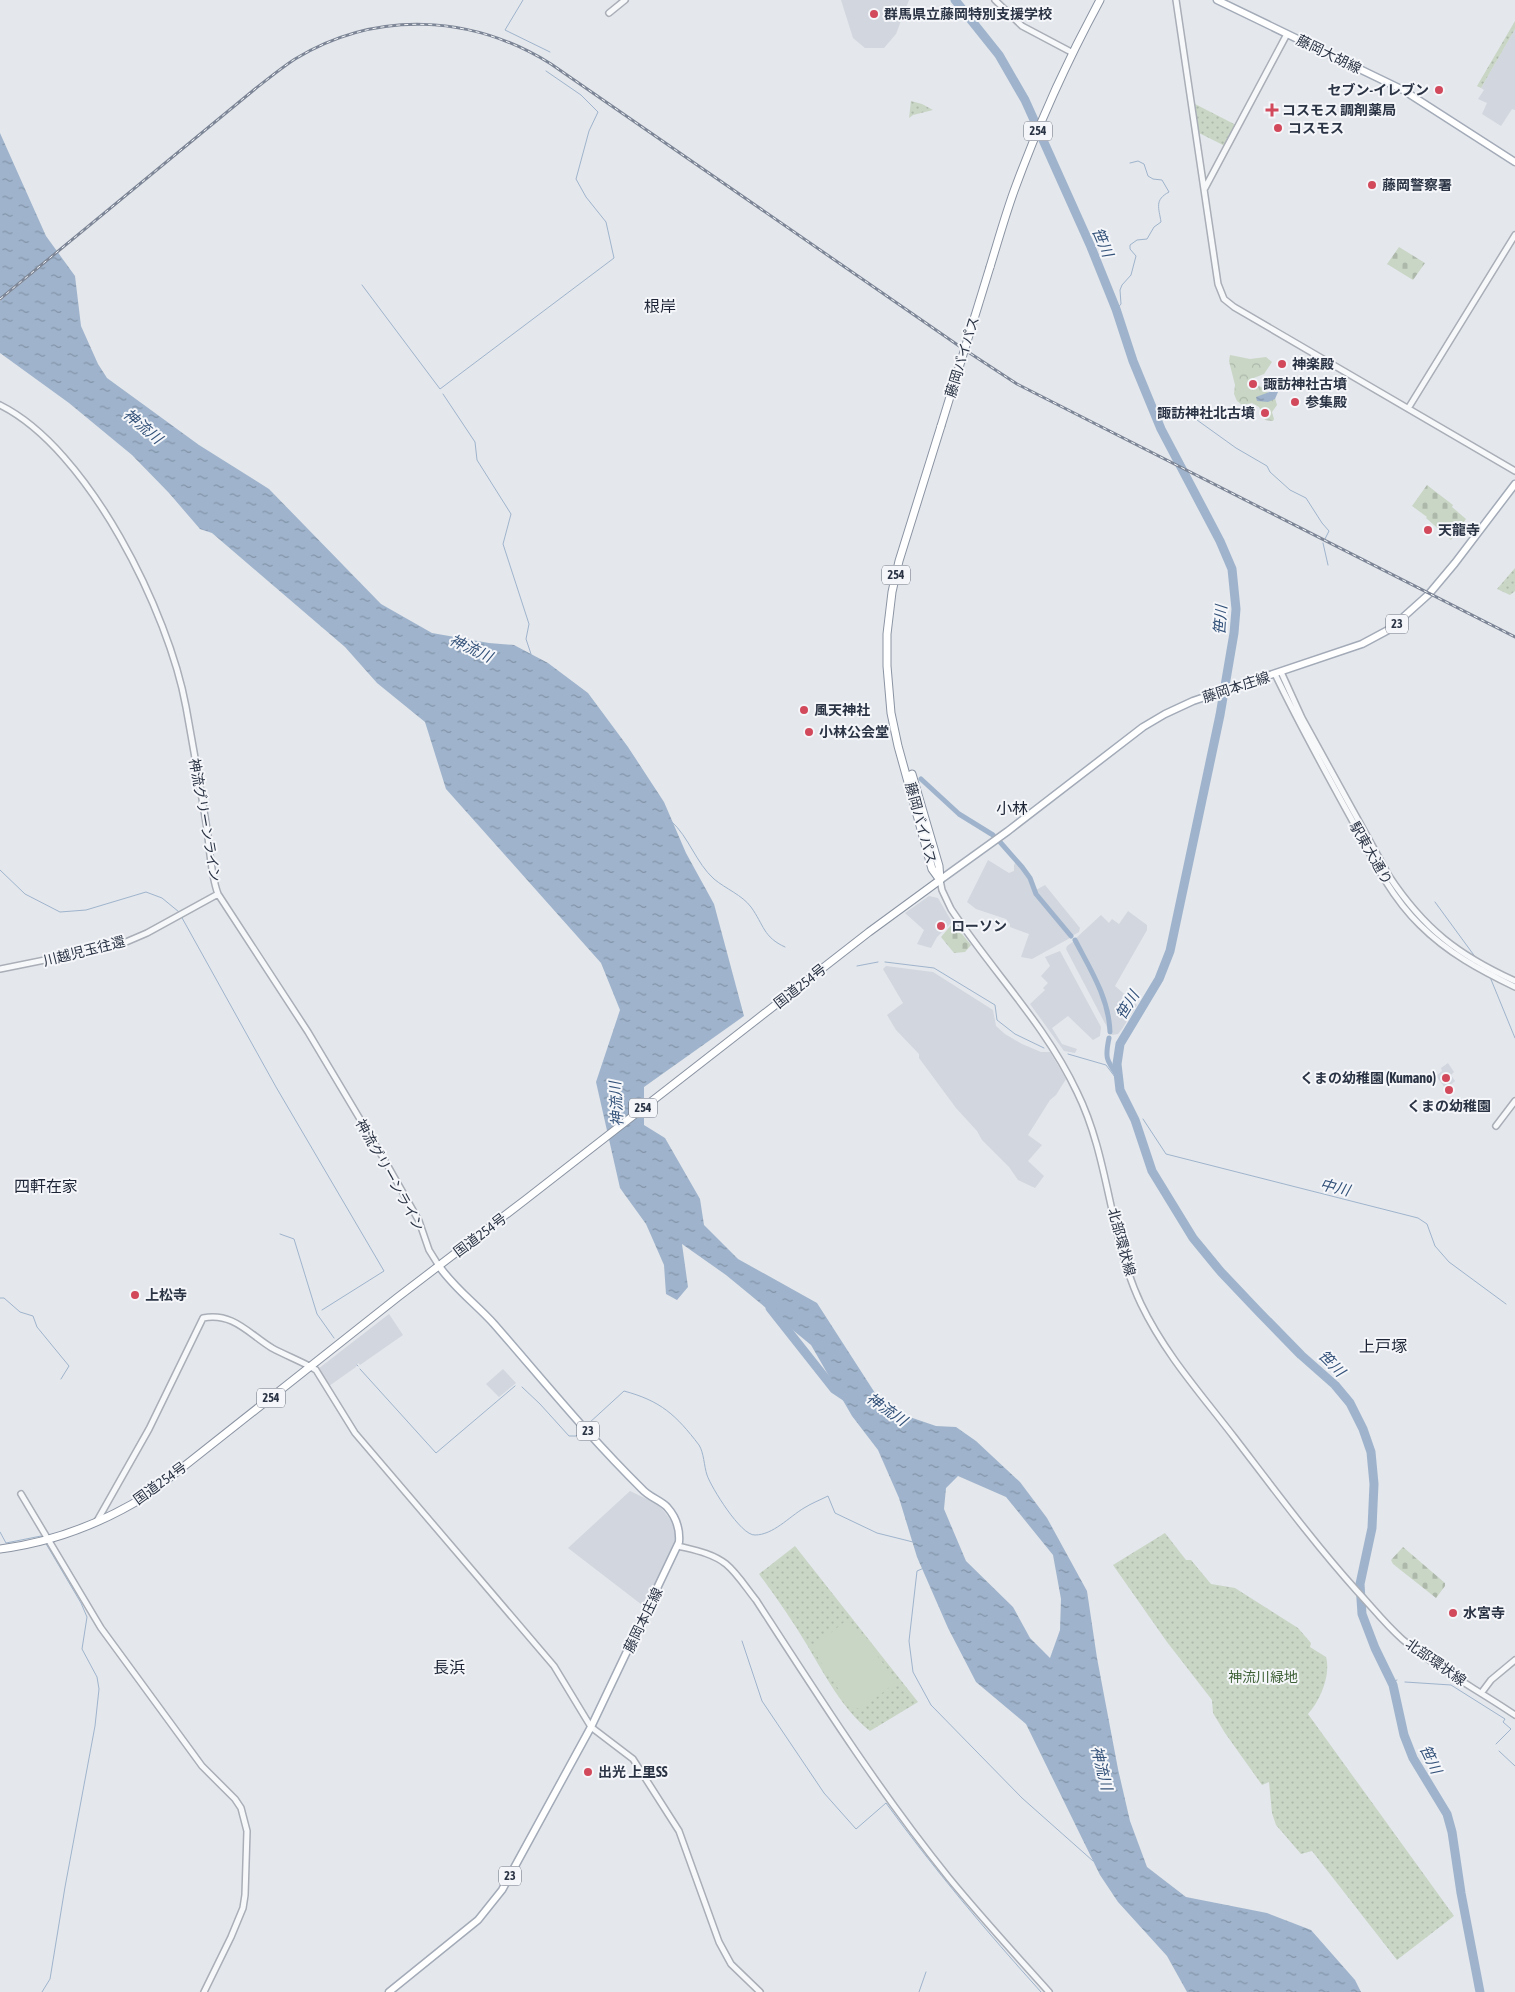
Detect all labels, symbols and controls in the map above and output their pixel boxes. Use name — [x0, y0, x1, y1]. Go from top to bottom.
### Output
place label: 群馬県立藤岡特別支援学校 — [884, 6, 1052, 22]
marker: 群馬県立藤岡特別支援学校 — [868, 8, 880, 20]
street label: 藤岡大胡線 — [1294, 31, 1364, 77]
place label: セブン-イレブン — [1328, 82, 1429, 98]
marker: セブン-イレブン — [1433, 84, 1445, 96]
place label: コスモス 調剤薬局 — [1282, 102, 1396, 118]
marker: コスモス 調剤薬局 — [1266, 104, 1278, 116]
place label: コスモス — [1288, 120, 1344, 136]
road number: 254 — [1024, 122, 1052, 140]
marker: コスモス — [1272, 122, 1284, 134]
place label: 藤岡警察署 — [1382, 177, 1452, 193]
marker: 藤岡警察署 — [1366, 179, 1378, 191]
water label: 笹川 — [1089, 225, 1117, 261]
district label: 根岸 — [644, 297, 676, 315]
street label: 藤岡バイパス — [942, 315, 982, 399]
place label: 神楽殿 — [1292, 356, 1334, 372]
marker: 神楽殿 — [1276, 358, 1288, 370]
place label: 諏訪神社古墳 — [1263, 376, 1347, 392]
marker: 諏訪神社古墳 — [1247, 378, 1259, 390]
place label: 参集殿 — [1305, 394, 1347, 410]
marker: 参集殿 — [1289, 396, 1301, 408]
water label: 神流川 — [120, 405, 167, 448]
place label: 諏訪神社北古墳 — [1157, 405, 1255, 421]
marker: 諏訪神社北古墳 — [1259, 407, 1271, 419]
place label: 天龍寺 — [1438, 522, 1480, 538]
marker: 天龍寺 — [1422, 524, 1434, 536]
road number: 254 — [882, 566, 910, 584]
water label: 笹川 — [1210, 602, 1230, 636]
road number: 23 — [1386, 614, 1408, 634]
water label: 神流川 — [447, 631, 497, 666]
street label: 藤岡本庄線 — [1200, 669, 1272, 705]
place label: 風天神社 — [814, 702, 870, 718]
marker: 風天神社 — [798, 704, 810, 716]
place label: 小林公会堂 — [819, 724, 889, 740]
marker: 小林公会堂 — [803, 726, 815, 738]
street label: 神流グリーンライン — [186, 757, 224, 883]
street label: 藤岡バイパス — [902, 780, 940, 866]
district label: 小林 — [996, 799, 1028, 817]
street label: 駅東大通り — [1347, 819, 1395, 887]
place label: ローソン — [951, 918, 1007, 934]
marker: ローソン — [935, 920, 947, 932]
street label: 川越児玉往還 — [41, 933, 127, 969]
street label: 国道254号 — [771, 961, 829, 1011]
water label: 笹川 — [1112, 986, 1143, 1022]
place label: くまの幼稚園 (Kumano) — [1300, 1070, 1436, 1086]
marker: くまの幼稚園 (Kumano) — [1440, 1072, 1452, 1084]
water label: 神流川 — [606, 1079, 626, 1127]
marker: くまの幼稚園 — [1443, 1084, 1455, 1096]
road number: 254 — [629, 1098, 657, 1118]
place label: くまの幼稚園 — [1407, 1098, 1491, 1114]
street label: 神流グリーンライン — [353, 1116, 427, 1234]
water label: 中川 — [1318, 1175, 1354, 1199]
district label: 四軒在家 — [14, 1177, 78, 1195]
street label: 北部環状線 — [1105, 1206, 1139, 1278]
street label: 国道254号 — [451, 1210, 509, 1260]
place label: 上松寺 — [145, 1287, 187, 1303]
marker: 上松寺 — [129, 1289, 141, 1301]
district label: 上戸塚 — [1359, 1337, 1407, 1355]
water label: 笹川 — [1315, 1346, 1350, 1381]
road number: 254 — [257, 1389, 285, 1408]
water label: 神流川 — [864, 1389, 912, 1430]
road number: 23 — [577, 1422, 599, 1440]
street label: 国道254号 — [130, 1458, 190, 1508]
street label: 藤岡本庄線 — [620, 1585, 666, 1655]
place label: 水宮寺 — [1463, 1605, 1505, 1621]
marker: 水宮寺 — [1447, 1607, 1459, 1619]
street label: 北部環状線 — [1403, 1635, 1469, 1689]
district label: 長浜 — [433, 1658, 465, 1676]
park label: 神流川緑地 — [1228, 1669, 1298, 1685]
water label: 笹川 — [1417, 1742, 1446, 1778]
water label: 神流川 — [1088, 1744, 1116, 1794]
place label: 出光 上里SS — [598, 1764, 668, 1780]
marker: 出光 上里SS — [582, 1766, 594, 1778]
road number: 23 — [499, 1866, 521, 1885]

